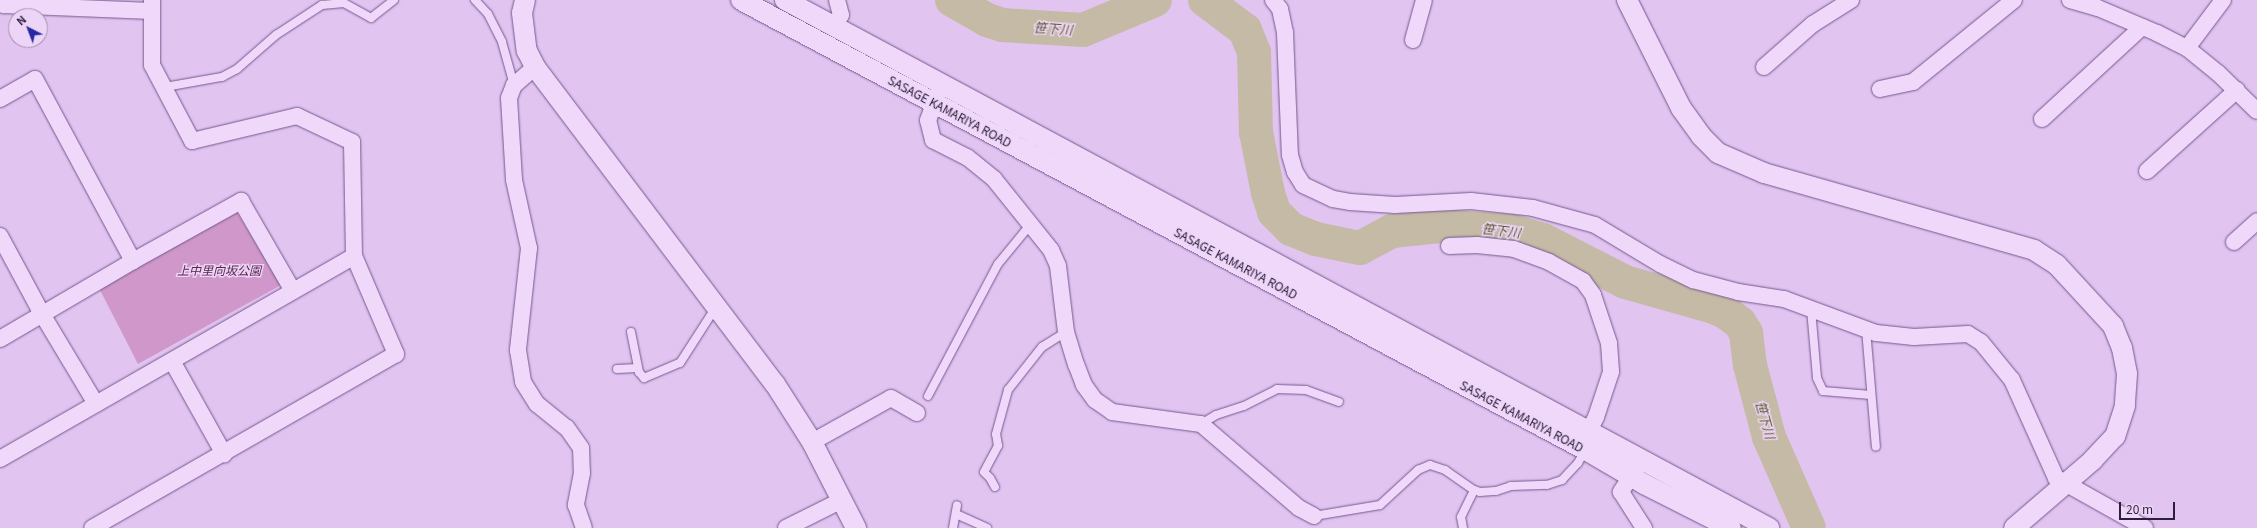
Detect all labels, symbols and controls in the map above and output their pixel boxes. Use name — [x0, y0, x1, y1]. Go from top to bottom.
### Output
north arrow — [8, 8, 48, 48]
text: N — [12, 11, 29, 29]
water label: 笹下川 — [1033, 20, 1073, 38]
street label: SASAGE KAMARIYA ROAD — [886, 72, 1014, 150]
water label: 笹下川 — [1481, 221, 1521, 241]
street label: SASAGE KAMARIYA ROAD — [1172, 224, 1300, 302]
park label: 上中里向坂公園 — [177, 263, 261, 277]
street label: SASAGE KAMARIYA ROAD — [1458, 377, 1586, 455]
water label: 笹下川 — [1752, 399, 1778, 441]
scale bar — [2121, 494, 2177, 520]
text: 20 m — [2126, 500, 2153, 517]

